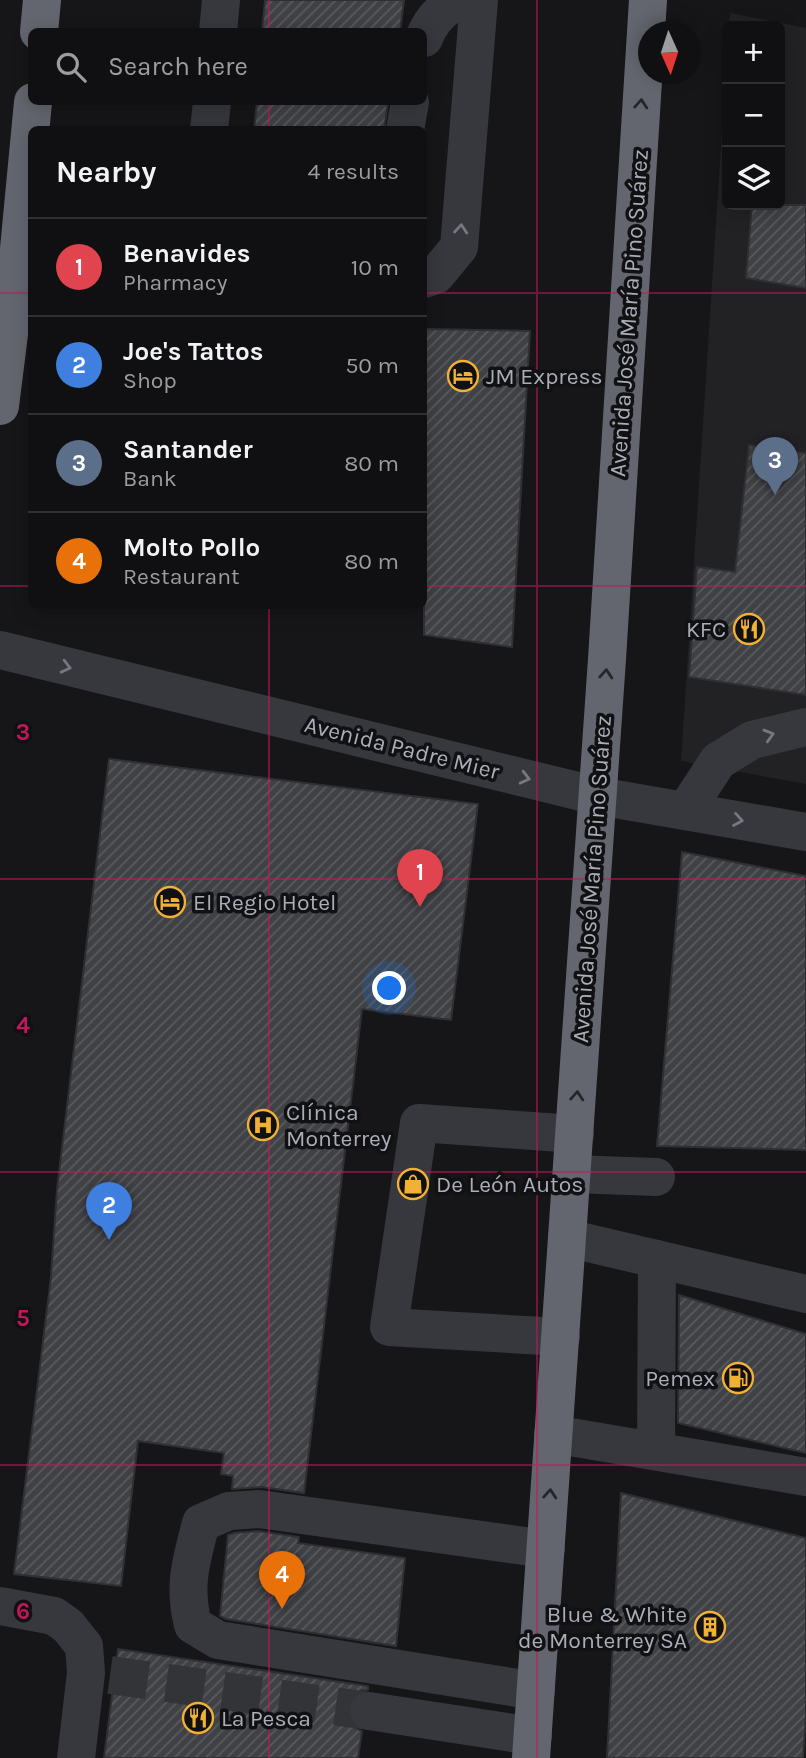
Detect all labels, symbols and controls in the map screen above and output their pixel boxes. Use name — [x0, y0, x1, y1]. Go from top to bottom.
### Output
north arrow — [638, 21, 701, 84]
map controls — [722, 21, 785, 210]
button: + — [722, 21, 785, 84]
search box — [28, 28, 427, 105]
icon: search — [52, 48, 90, 86]
text: Search here — [108, 51, 248, 82]
button: − — [722, 84, 785, 147]
one-way arrow — [634, 99, 649, 110]
button: layers — [722, 147, 785, 210]
street label: Avenida José María Pino Suárez — [604, 148, 654, 478]
text: Nearby — [56, 154, 156, 190]
text: 4 results — [307, 158, 399, 185]
one-way arrow — [453, 223, 468, 234]
text: Benavides — [123, 238, 251, 269]
text: 1 — [75, 254, 83, 281]
text: 10 m — [351, 254, 399, 281]
text: Pharmacy — [123, 269, 227, 296]
text: Joe's Tattos — [123, 336, 264, 367]
text: 2 — [72, 352, 86, 379]
text: 50 m — [345, 352, 399, 379]
hotel icon: JM Express — [446, 359, 480, 393]
place label: JM Express — [486, 363, 603, 390]
text: Shop — [123, 367, 177, 394]
text: Santander — [123, 434, 253, 465]
pin: 3 — [752, 437, 798, 495]
text: 3 — [72, 450, 86, 477]
text: 80 m — [344, 450, 399, 477]
text: Bank — [123, 465, 177, 492]
text: Molto Pollo — [123, 532, 260, 563]
text: 4 — [72, 548, 86, 575]
text: 80 m — [344, 548, 399, 575]
text: Restaurant — [123, 563, 240, 590]
restaurant icon: KFC — [732, 612, 766, 646]
place label: KFC — [686, 616, 726, 643]
one-way arrow — [60, 658, 72, 673]
one-way arrow — [598, 668, 613, 679]
street label: Avenida Padre Mier — [302, 711, 503, 785]
street label: Avenida José María Pino Suárez — [567, 714, 617, 1044]
text: 3 — [16, 719, 30, 746]
one-way arrow — [763, 728, 775, 743]
one-way arrow — [519, 770, 531, 784]
one-way arrow — [732, 811, 744, 826]
pin: 1 — [397, 849, 443, 907]
hotel icon: El Regio Hotel — [153, 885, 187, 919]
place label: El Regio Hotel — [193, 889, 336, 916]
your location — [372, 971, 406, 1005]
text: 4 — [16, 1012, 30, 1039]
one-way arrow — [569, 1091, 584, 1102]
place label: Clínica Monterrey — [286, 1099, 392, 1152]
hospital icon: Clínica Monterrey — [246, 1108, 280, 1142]
shop icon: De León Autos — [396, 1167, 430, 1201]
place label: De León Autos — [436, 1171, 583, 1198]
pin: 2 — [86, 1182, 132, 1240]
text: 5 — [16, 1305, 30, 1332]
fuel station icon: Pemex — [721, 1361, 755, 1395]
place label: Pemex — [645, 1365, 715, 1392]
one-way arrow — [542, 1489, 557, 1500]
pin: 4 — [259, 1551, 305, 1609]
text: 6 — [16, 1598, 30, 1625]
place label: Blue & White de Monterrey SA — [518, 1601, 687, 1654]
building icon: Blue & White de Monterrey SA — [693, 1610, 727, 1644]
restaurant icon: La Pesca — [181, 1701, 215, 1735]
place label: La Pesca — [221, 1705, 311, 1732]

